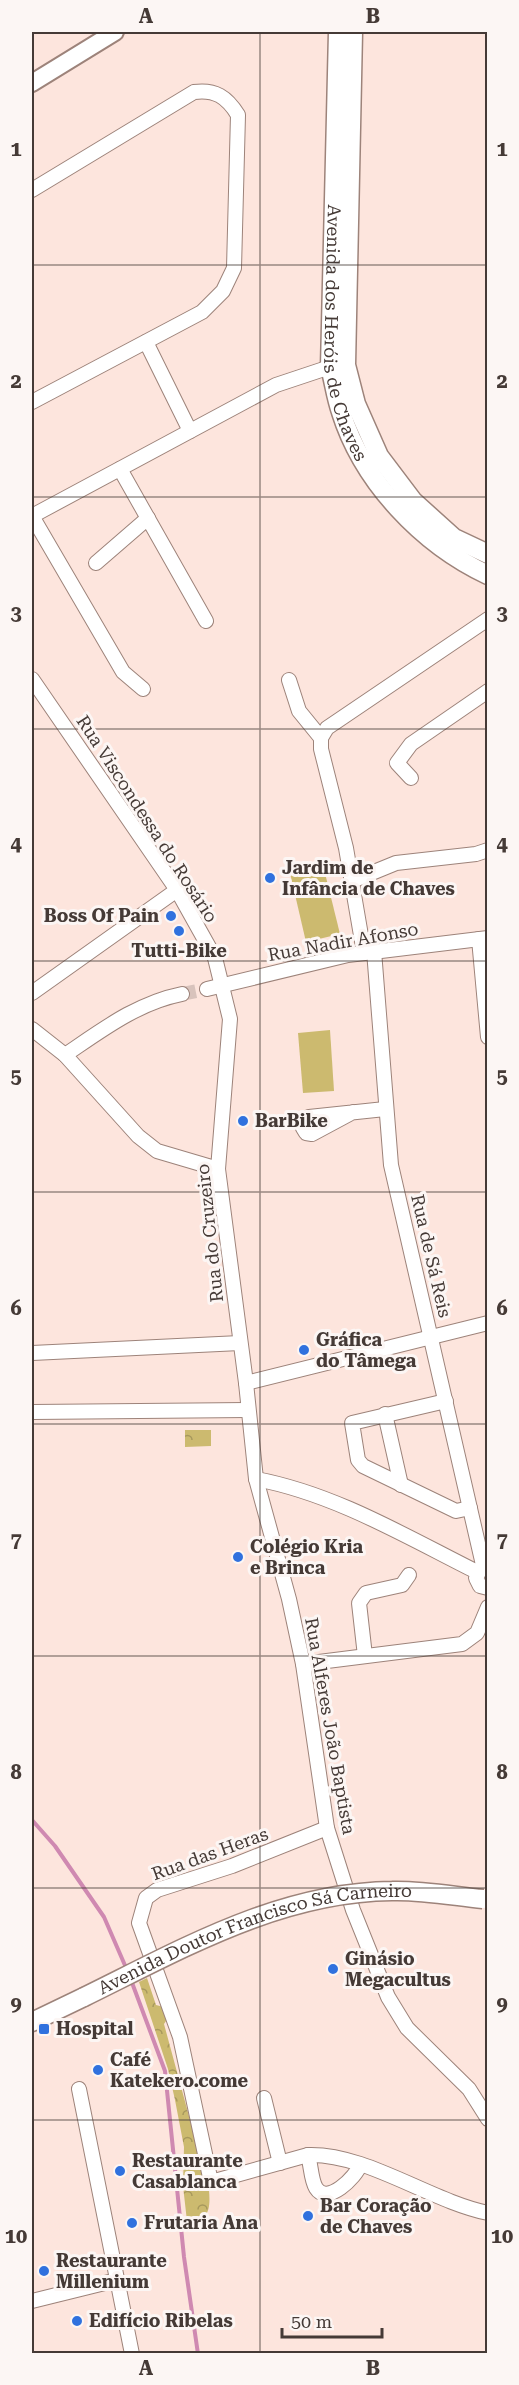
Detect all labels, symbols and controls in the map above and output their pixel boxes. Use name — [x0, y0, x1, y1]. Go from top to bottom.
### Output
text: A — [139, 4, 154, 28]
text: B — [366, 4, 380, 28]
text: 1 — [10, 137, 22, 161]
text: 1 — [496, 137, 508, 161]
street label: Avenida dos Heróis de Chaves — [320, 204, 372, 464]
text: 2 — [10, 369, 22, 393]
text: 2 — [496, 369, 508, 393]
text: 3 — [10, 601, 22, 625]
text: 3 — [496, 601, 508, 625]
street label: Rua Viscondessa do Rosário — [72, 711, 222, 926]
text: 4 — [10, 832, 22, 856]
text: 4 — [496, 832, 508, 856]
place label: Jardim de Infância de Chaves — [282, 857, 455, 899]
marker: Jardim de Infância de Chaves — [263, 871, 277, 885]
place label: Boss Of Pain — [44, 905, 159, 926]
marker: Boss Of Pain — [164, 909, 178, 923]
street label: Rua Nadir Afonso — [266, 918, 420, 965]
marker: Tutti-Bike — [172, 924, 186, 938]
place label: Tutti-Bike — [131, 940, 227, 961]
text: 5 — [10, 1064, 22, 1088]
text: 5 — [496, 1064, 508, 1088]
place label: BarBike — [255, 1110, 328, 1131]
marker: BarBike — [236, 1114, 250, 1128]
street label: Rua do Cruzeiro — [192, 1163, 227, 1303]
street label: Rua de Sá Reis — [407, 1192, 456, 1320]
text: 6 — [10, 1296, 22, 1320]
text: 6 — [496, 1296, 508, 1320]
place label: Gráfica do Tâmega — [316, 1329, 417, 1371]
marker: Gráfica do Tâmega — [297, 1343, 311, 1357]
text: 7 — [10, 1528, 22, 1552]
text: 7 — [496, 1528, 508, 1552]
place label: Colégio Kria e Brinca — [250, 1536, 363, 1578]
marker: Colégio Kria e Brinca — [231, 1550, 245, 1564]
street label: Rua Alferes João Baptista — [301, 1616, 360, 1836]
text: 8 — [10, 1760, 22, 1784]
text: 8 — [496, 1760, 508, 1784]
street label: Rua das Heras — [149, 1823, 271, 1884]
street label: Avenida Doutor Francisco Sá Carneiro — [94, 1880, 412, 1998]
place label: Ginásio Megacultus — [345, 1948, 451, 1990]
marker: Ginásio Megacultus — [326, 1962, 340, 1976]
text: 9 — [10, 1992, 22, 2016]
text: 9 — [496, 1992, 508, 2016]
place label: Hospital — [56, 2018, 134, 2039]
marker: Hospital — [37, 2022, 51, 2036]
place label: Café Katekero.come — [110, 2049, 249, 2091]
marker: Café Katekero.come — [91, 2063, 105, 2077]
place label: Restaurante Casablanca — [132, 2150, 243, 2192]
marker: Restaurante Casablanca — [113, 2164, 127, 2178]
place label: Bar Coração de Chaves — [320, 2195, 432, 2237]
marker: Bar Coração de Chaves — [301, 2209, 315, 2223]
place label: Frutaria Ana — [144, 2212, 259, 2233]
marker: Frutaria Ana — [125, 2216, 139, 2230]
text: 10 — [5, 2224, 27, 2248]
text: 10 — [491, 2224, 513, 2248]
place label: Restaurante Millenium — [56, 2250, 167, 2292]
marker: Restaurante Millenium — [37, 2264, 51, 2278]
scale bar — [282, 2301, 382, 2339]
place label: Edifício Ribelas — [89, 2310, 233, 2331]
text: 50 m — [291, 2311, 332, 2332]
marker: Edifício Ribelas — [70, 2314, 84, 2328]
text: A — [139, 2356, 154, 2380]
text: B — [366, 2356, 380, 2380]

